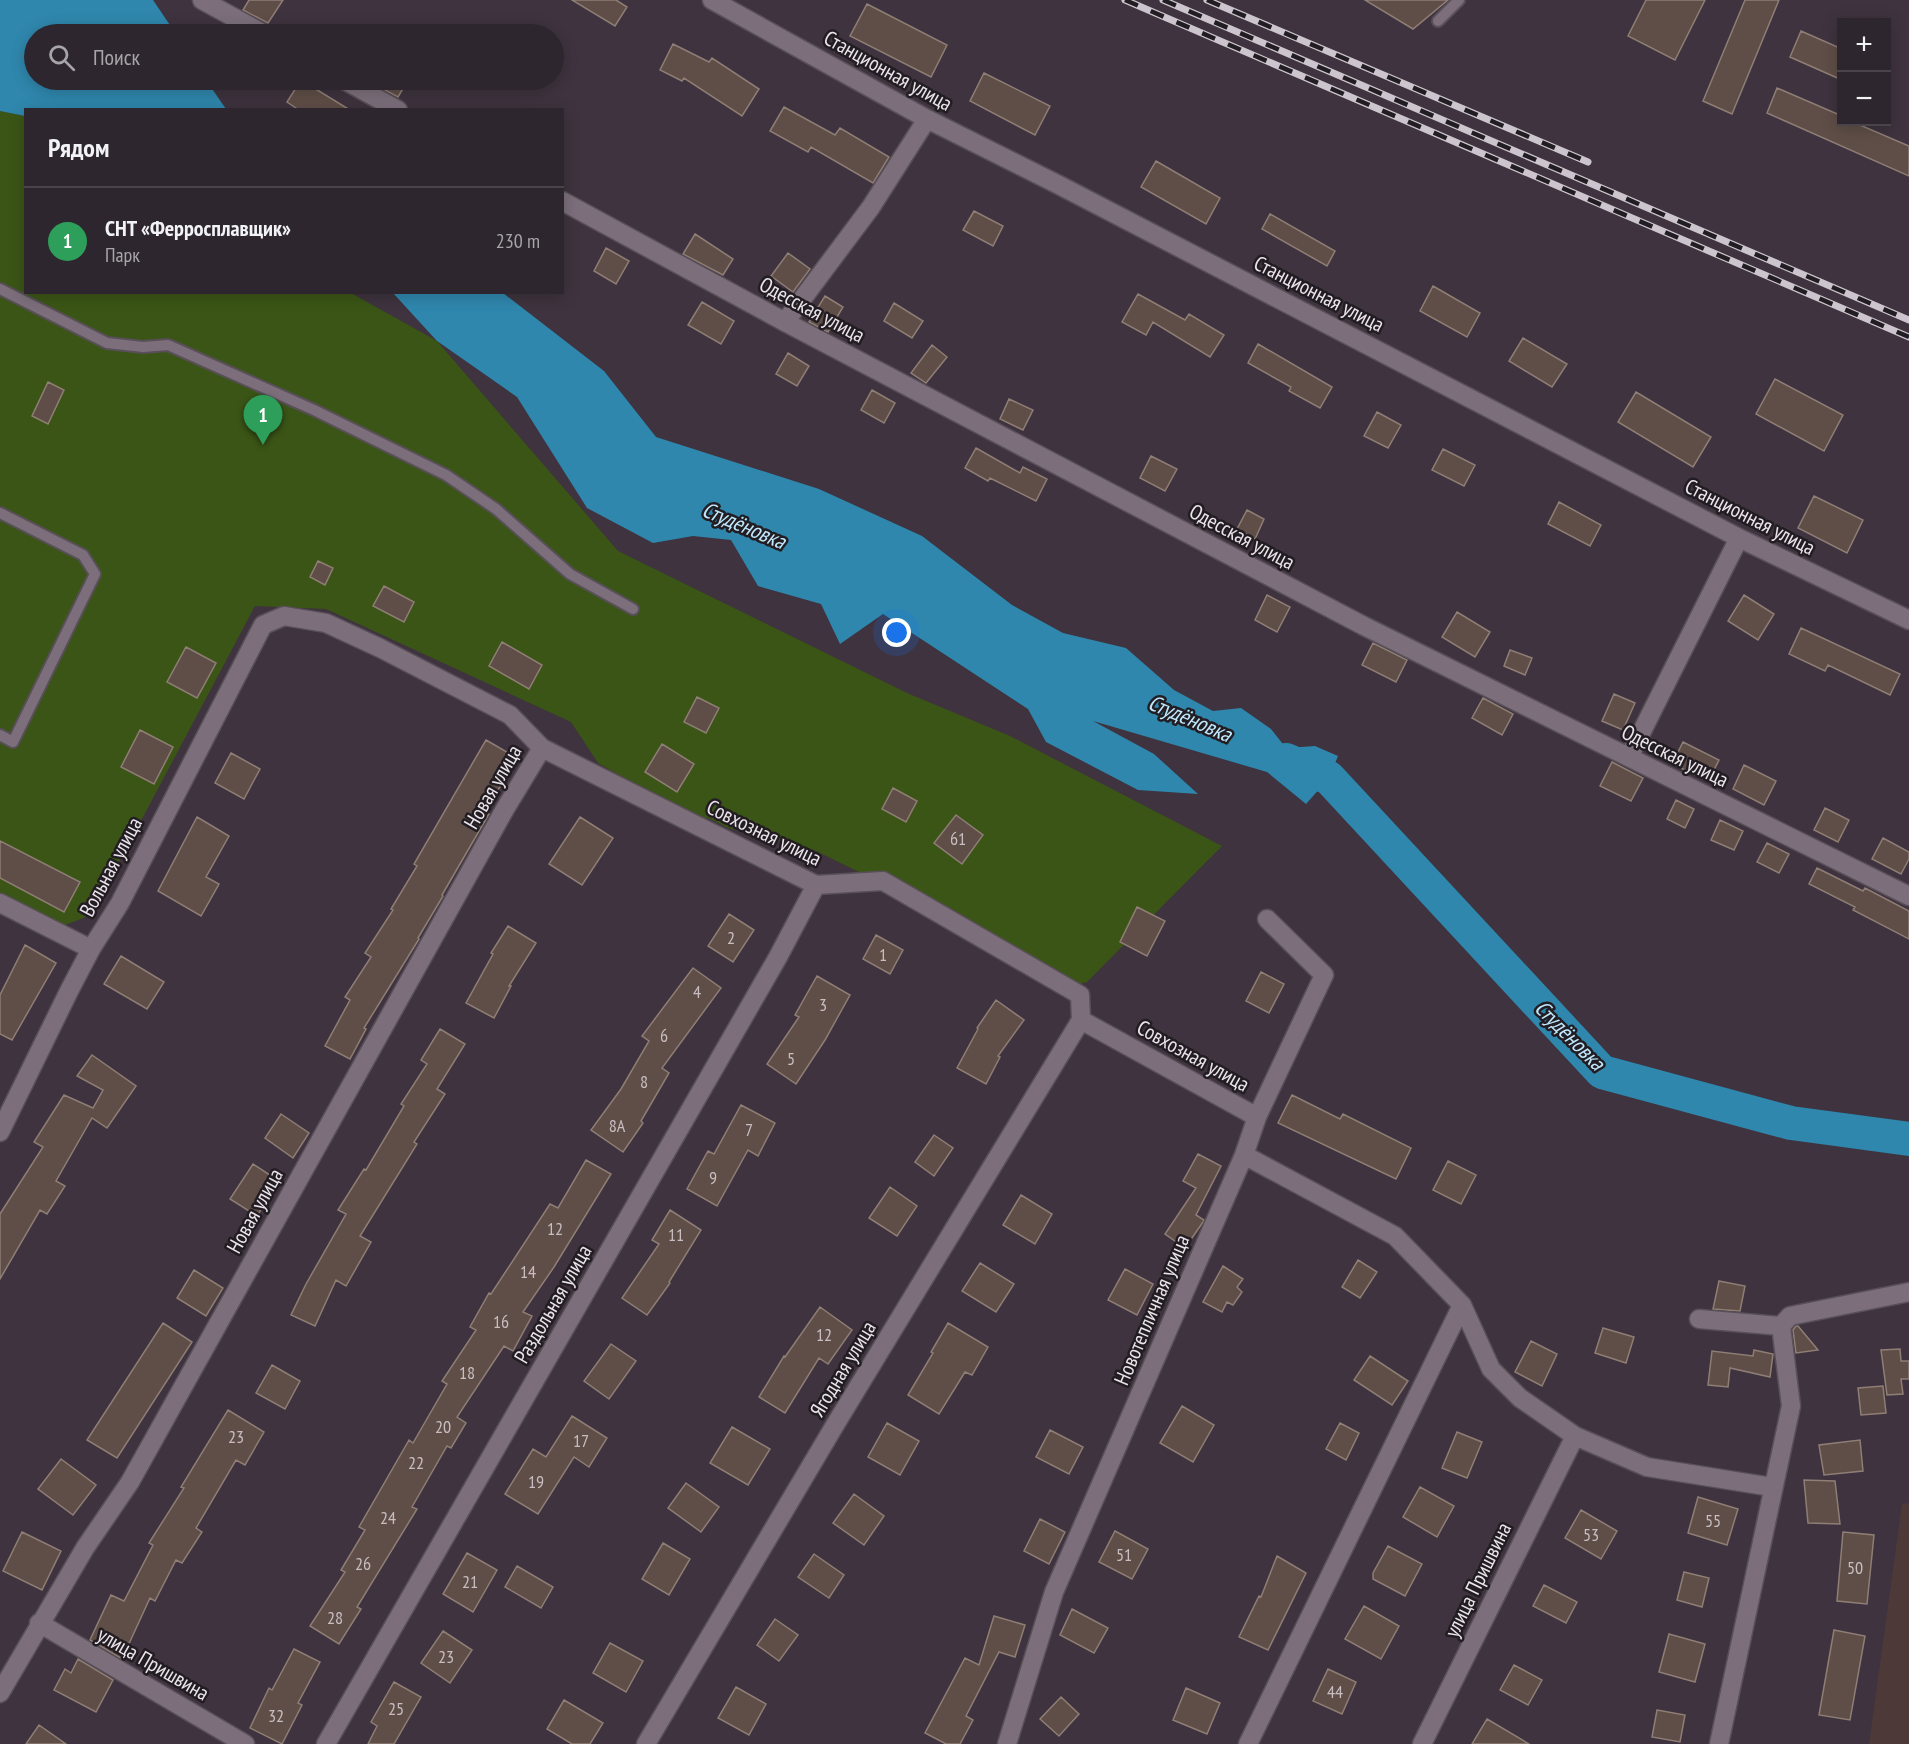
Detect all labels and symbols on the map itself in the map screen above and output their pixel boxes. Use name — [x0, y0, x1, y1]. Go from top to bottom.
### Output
street label: Станционная улица — [819, 24, 957, 117]
street label: Станционная улица — [1250, 249, 1389, 338]
street label: Одесская улица — [755, 271, 870, 349]
pin: 1 — [244, 396, 282, 445]
street label: Станционная улица — [1681, 472, 1820, 561]
water label: Студёновка — [698, 495, 791, 556]
street label: Одесская улица — [1185, 498, 1300, 576]
your location — [882, 618, 911, 647]
water label: Студёновка — [1144, 688, 1237, 749]
street label: Одесская улица — [1617, 718, 1733, 793]
street label: Новая улица — [458, 740, 527, 834]
street label: Совхозная улица — [702, 793, 826, 872]
street label: Вольная улица — [73, 813, 148, 921]
house number: 61 — [950, 827, 966, 850]
house number: 2 — [727, 926, 735, 949]
house number: 1 — [879, 943, 887, 966]
house number: 4 — [693, 980, 701, 1003]
house number: 3 — [819, 993, 827, 1016]
water label: Студёновка — [1529, 994, 1612, 1077]
street label: Совхозная улица — [1132, 1014, 1254, 1098]
house number: 6 — [660, 1024, 668, 1047]
house number: 5 — [787, 1047, 795, 1070]
house number: 8 — [640, 1070, 648, 1093]
house number: 8А — [609, 1114, 626, 1137]
house number: 7 — [745, 1118, 753, 1141]
street label: Новая улица — [220, 1164, 289, 1258]
house number: 9 — [709, 1166, 717, 1189]
house number: 12 — [547, 1217, 563, 1240]
house number: 11 — [668, 1223, 684, 1246]
street label: Новотепличная улица — [1108, 1230, 1195, 1389]
street label: Раздольная улица — [508, 1240, 597, 1368]
house number: 14 — [520, 1260, 536, 1283]
house number: 16 — [493, 1310, 509, 1333]
street label: Ягодная улица — [803, 1316, 882, 1422]
house number: 12 — [816, 1323, 832, 1346]
house number: 18 — [459, 1361, 475, 1384]
house number: 20 — [435, 1415, 451, 1438]
house number: 23 — [228, 1425, 244, 1448]
house number: 17 — [573, 1429, 589, 1452]
house number: 22 — [408, 1451, 424, 1474]
house number: 19 — [528, 1470, 544, 1493]
house number: 24 — [380, 1506, 396, 1529]
house number: 55 — [1705, 1509, 1721, 1532]
street label: улица Пришвина — [1438, 1518, 1517, 1642]
house number: 53 — [1583, 1523, 1599, 1546]
house number: 51 — [1116, 1543, 1132, 1566]
house number: 26 — [355, 1552, 371, 1575]
house number: 50 — [1847, 1556, 1863, 1579]
house number: 21 — [462, 1570, 478, 1593]
house number: 28 — [327, 1606, 343, 1629]
street label: улица Пришвина — [93, 1621, 214, 1706]
house number: 23 — [438, 1645, 454, 1668]
house number: 44 — [1327, 1680, 1343, 1703]
house number: 25 — [388, 1697, 404, 1720]
house number: 32 — [268, 1704, 284, 1727]

